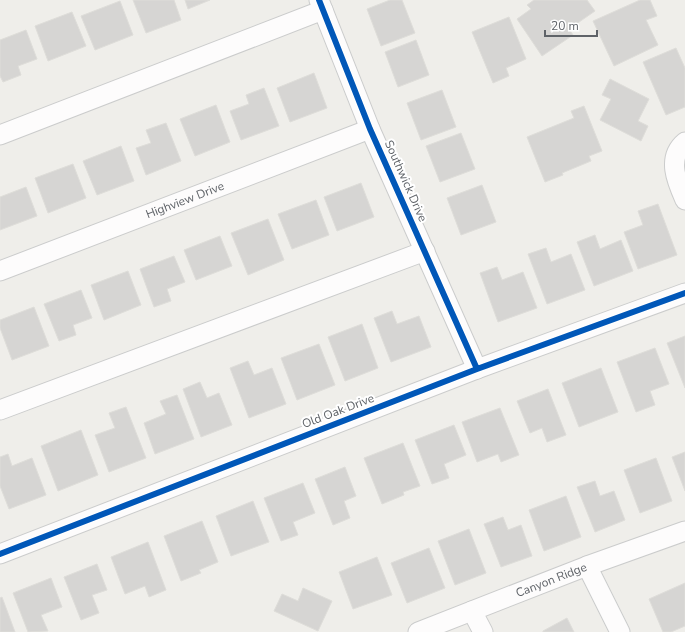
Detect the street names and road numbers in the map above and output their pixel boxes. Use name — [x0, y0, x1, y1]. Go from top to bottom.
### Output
street label: Southwick Drive — [381, 138, 431, 224]
street label: Highview Drive — [143, 178, 226, 222]
street label: Old Oak Drive — [300, 390, 376, 432]
street label: Canyon Ridge — [513, 559, 589, 601]

